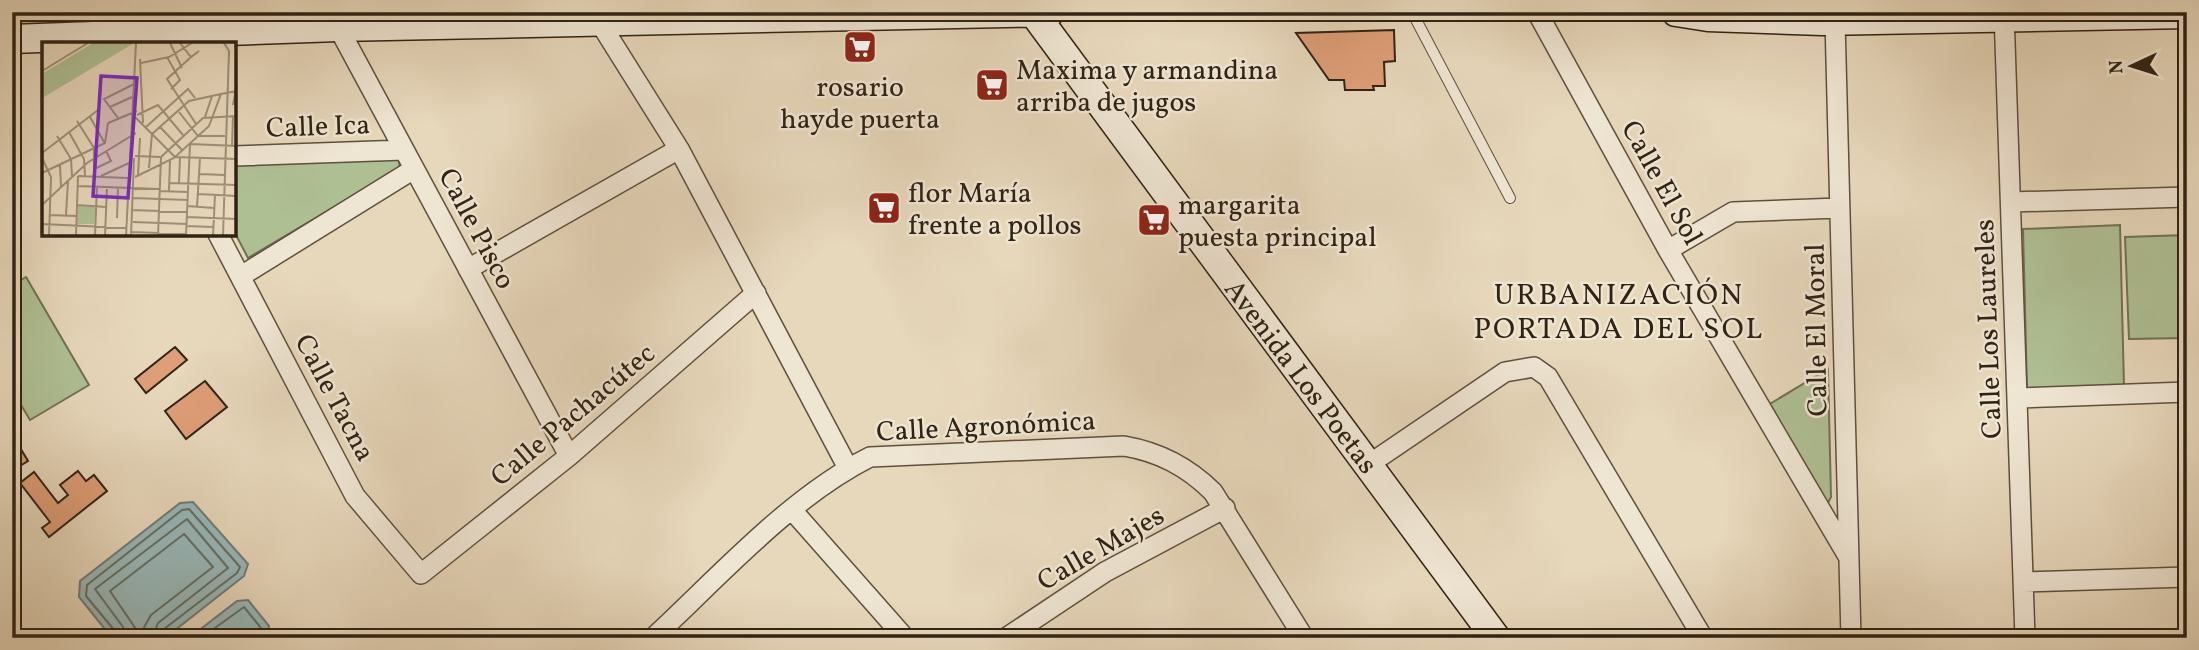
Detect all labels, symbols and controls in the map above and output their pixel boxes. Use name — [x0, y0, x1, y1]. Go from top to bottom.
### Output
supermarket icon: rosario hayde puerta — [841, 28, 879, 66]
north arrow — [2098, 32, 2168, 102]
inset map — [42, 42, 236, 236]
place label: Maxima y armandina arriba de jugos — [1016, 52, 1278, 123]
text: N — [2104, 59, 2130, 75]
supermarket icon: Maxima y armandina arriba de jugos — [973, 66, 1011, 104]
place label: rosario hayde puerta — [780, 69, 940, 140]
street label: Calle Ica — [265, 106, 371, 149]
street label: Calle El Sol — [1611, 114, 1711, 253]
street label: Calle Pisco — [428, 162, 524, 297]
place label: flor María frente a pollos — [908, 175, 1082, 246]
place label: margarita puesta principal — [1178, 187, 1377, 258]
supermarket icon: flor María frente a pollos — [865, 189, 903, 227]
supermarket icon: margarita puesta principal — [1135, 201, 1173, 239]
street label: Calle Los Laureles — [1966, 218, 2013, 440]
street label: Calle El Moral — [1796, 243, 1839, 417]
street label: Avenida Los Poetas — [1214, 272, 1386, 483]
district label: URBANIZACIÓN PORTADA DEL SOL — [1474, 275, 1764, 351]
street label: Calle Tacna — [284, 328, 384, 469]
street label: Calle Pachacútec — [483, 335, 664, 496]
street label: Calle Agronómica — [875, 402, 1097, 453]
street label: Calle Majes — [1030, 497, 1172, 601]

